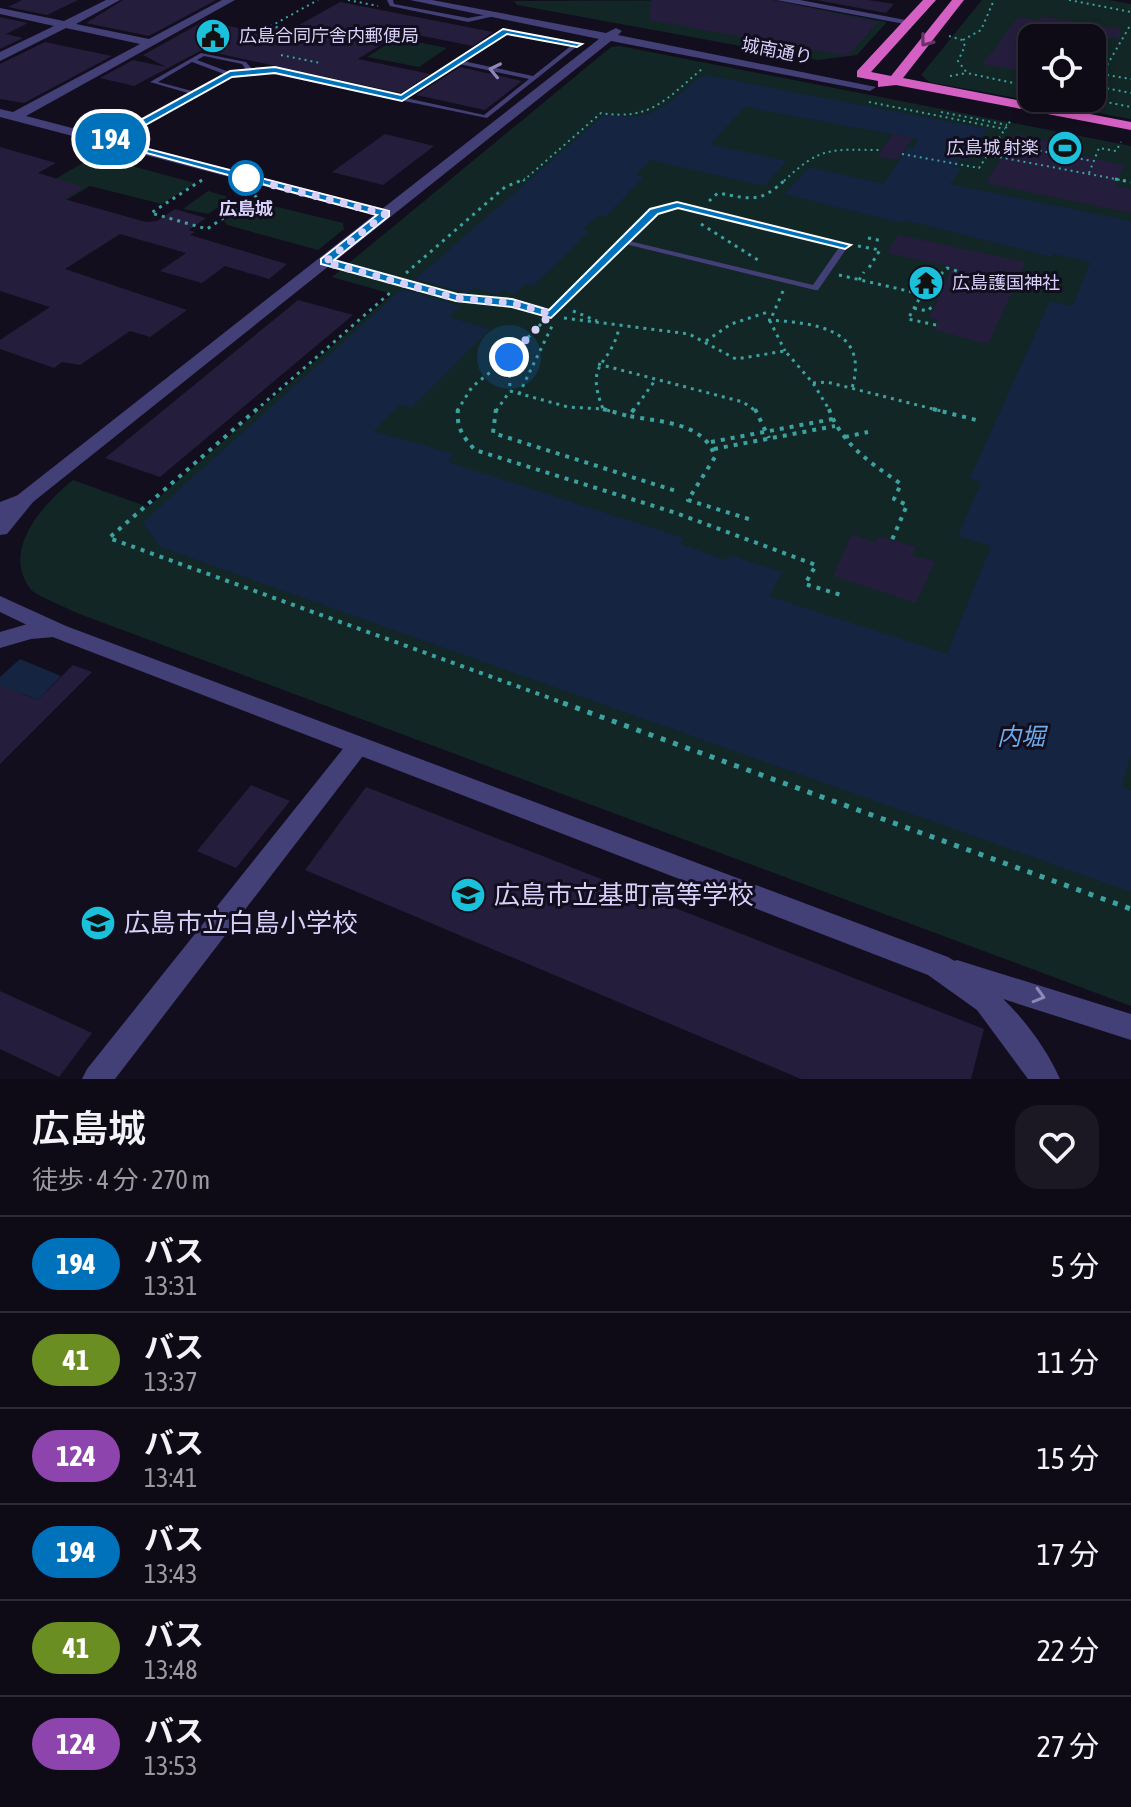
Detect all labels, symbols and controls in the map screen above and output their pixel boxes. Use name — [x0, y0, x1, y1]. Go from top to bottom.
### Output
public building icon: 広島合同庁舎内郵便局 — [194, 17, 232, 55]
map controls — [1018, 24, 1106, 112]
button: locate — [1018, 24, 1106, 112]
place label: 広島合同庁舎内郵便局 — [239, 25, 419, 46]
one-way arrow — [922, 32, 936, 47]
street label: 城南通り — [740, 33, 814, 68]
one-way arrow — [488, 62, 501, 79]
line badge: 194 — [65, 113, 157, 165]
text: 194 — [91, 123, 131, 155]
sports icon: 広島城 射楽 — [1046, 129, 1084, 167]
place label: 広島城 射楽 — [947, 137, 1039, 158]
marker: 広島城 — [229, 161, 263, 195]
place label: 広島城 — [219, 198, 273, 219]
temple icon: 広島護国神社 — [907, 264, 945, 302]
place label: 広島護国神社 — [952, 272, 1060, 293]
your location — [489, 337, 529, 377]
water label: 内堀 — [997, 723, 1049, 750]
school or university icon: 広島市立基町高等学校 — [449, 876, 487, 914]
place label: 広島市立基町高等学校 — [494, 880, 754, 910]
school or university icon: 広島市立白島小学校 — [79, 904, 117, 942]
place label: 広島市立白島小学校 — [124, 908, 358, 938]
one-way arrow — [1032, 987, 1046, 1003]
button: heart — [1015, 1105, 1099, 1189]
text: 広島城 — [32, 1107, 146, 1150]
text: 徒歩 · 4 分 · 270 m — [32, 1165, 210, 1195]
text: バス — [144, 1234, 204, 1268]
text: 194 — [56, 1248, 96, 1280]
text: 5 分 — [1051, 1249, 1099, 1283]
text: 13:31 — [144, 1271, 198, 1301]
text: バス — [144, 1330, 204, 1364]
text: 41 — [63, 1344, 89, 1376]
text: 11 分 — [1037, 1345, 1099, 1379]
text: 13:37 — [144, 1367, 198, 1397]
text: バス — [144, 1426, 204, 1460]
text: 124 — [56, 1440, 96, 1472]
text: 15 分 — [1037, 1441, 1099, 1475]
text: 13:41 — [144, 1463, 198, 1493]
text: バス — [144, 1522, 204, 1556]
text: 194 — [56, 1536, 96, 1568]
text: 17 分 — [1037, 1537, 1099, 1571]
text: 13:43 — [144, 1559, 198, 1589]
text: バス — [144, 1618, 204, 1652]
text: 41 — [63, 1632, 89, 1664]
text: 22 分 — [1037, 1633, 1099, 1667]
text: 13:48 — [144, 1655, 198, 1685]
text: バス — [144, 1714, 204, 1748]
text: 124 — [56, 1728, 96, 1760]
text: 27 分 — [1037, 1729, 1099, 1763]
text: 13:53 — [144, 1751, 198, 1781]

